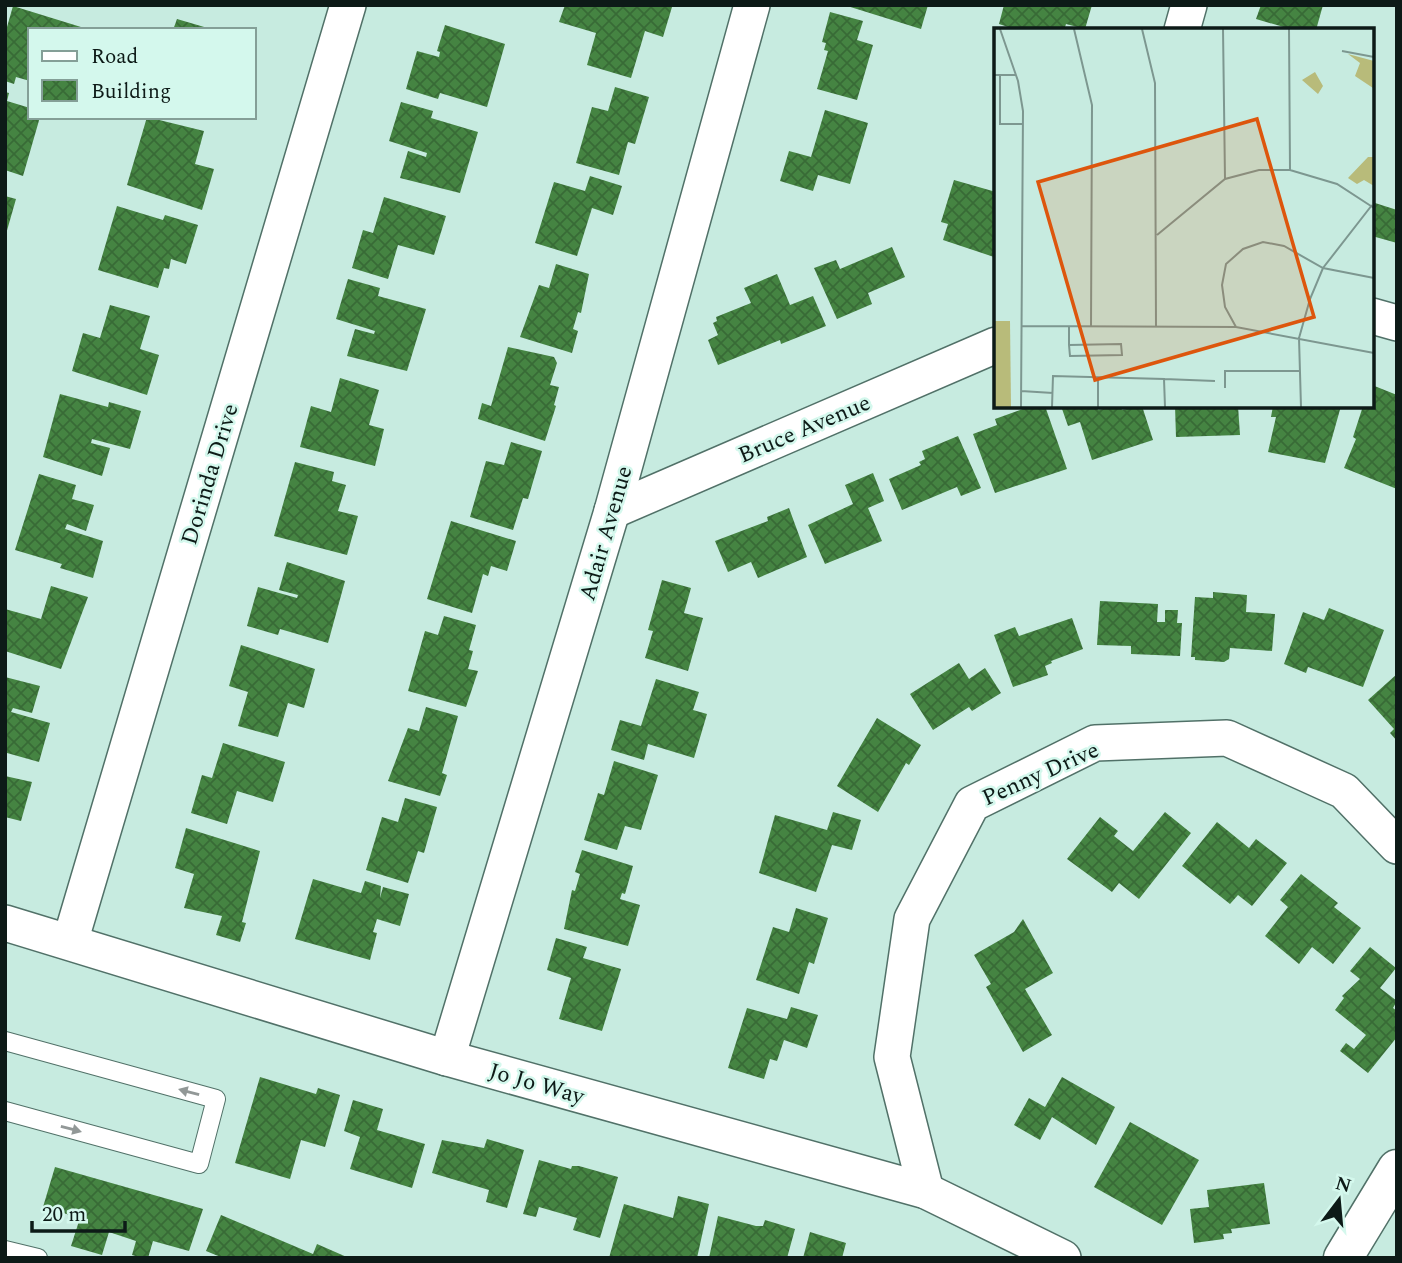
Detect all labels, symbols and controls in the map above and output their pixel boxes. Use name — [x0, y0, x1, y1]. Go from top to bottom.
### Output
legend — [28, 28, 256, 119]
inset map — [994, 28, 1374, 408]
text: Road — [91, 41, 138, 73]
text: Building — [91, 76, 171, 108]
street label: Bruce Avenue — [733, 386, 876, 473]
street label: Dorinda Drive — [172, 399, 249, 549]
street label: Adair Avenue — [570, 462, 642, 605]
street label: Penny Drive — [976, 733, 1105, 816]
street label: Jo Jo Way — [485, 1054, 589, 1115]
one-way arrow — [178, 1086, 200, 1097]
one-way arrow — [60, 1124, 82, 1135]
north arrow — [1304, 1165, 1374, 1235]
text: N — [1332, 1169, 1355, 1201]
scale bar — [32, 1190, 124, 1234]
text: 20 m — [42, 1199, 86, 1231]

